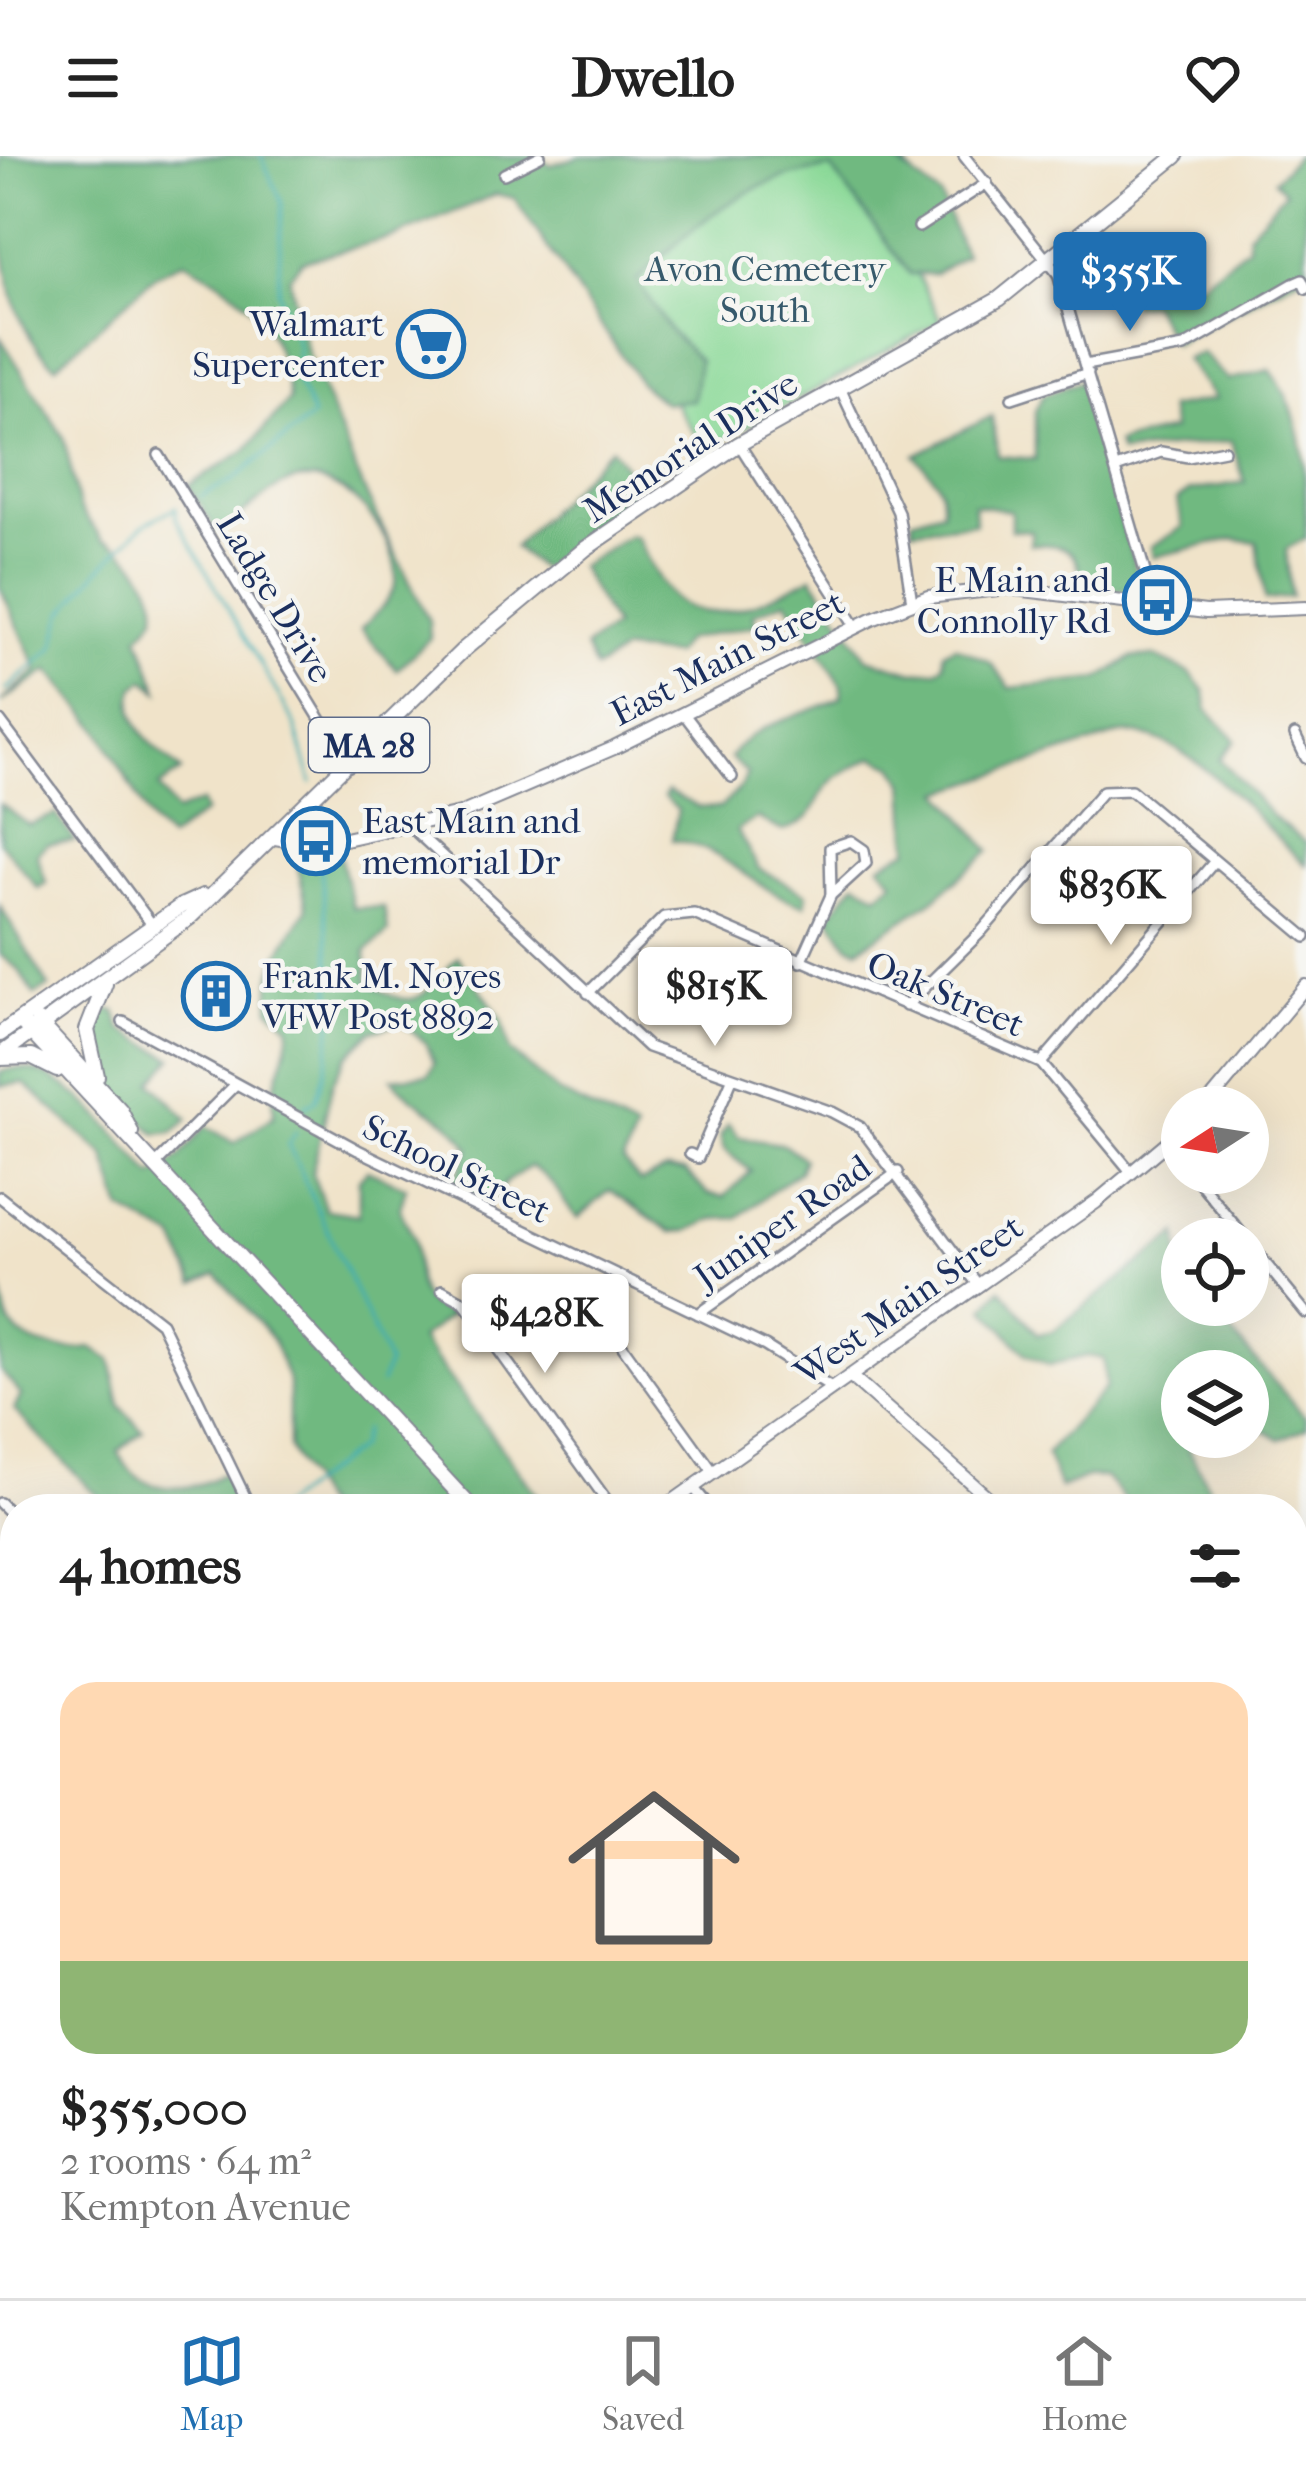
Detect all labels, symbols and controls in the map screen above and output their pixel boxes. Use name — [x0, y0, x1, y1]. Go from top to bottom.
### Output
icon: menu — [60, 45, 126, 111]
icon: heart — [1180, 45, 1246, 111]
text: Dwello — [571, 47, 735, 110]
pin: $355K — [1046, 232, 1214, 334]
park label: Avon Cemetery South — [642, 248, 887, 331]
text: $355K — [1080, 248, 1180, 294]
place label: Walmart Supercenter — [192, 303, 385, 386]
supermarket icon: Walmart Supercenter — [396, 309, 466, 379]
street label: Memorial Drive — [576, 362, 805, 532]
street label: Ladge Drive — [208, 505, 342, 690]
place label: E Main and Connolly Rd — [917, 559, 1110, 642]
bus stop icon: E Main and Connolly Rd — [1122, 565, 1192, 635]
street label: East Main Street — [604, 581, 851, 735]
road number: MA 28 — [309, 718, 429, 772]
place label: East Main and memorial Dr — [362, 800, 581, 883]
bus stop icon: East Main and memorial Dr — [281, 806, 351, 876]
pin: $836K — [1027, 846, 1195, 948]
text: $836K — [1058, 862, 1164, 908]
street label: Oak Street — [861, 942, 1031, 1046]
pin: $815K — [631, 947, 799, 1049]
place label: Frank M. Noyes VFW Post 8892 — [261, 955, 501, 1038]
building icon: Frank M. Noyes VFW Post 8892 — [181, 961, 251, 1031]
text: $815K — [665, 963, 765, 1009]
north arrow — [1161, 1086, 1269, 1194]
map controls — [1161, 1086, 1269, 1458]
street label: School Street — [356, 1105, 557, 1232]
street label: Juniper Road — [684, 1145, 879, 1300]
street label: West Main Street — [786, 1206, 1031, 1395]
button: locate — [1161, 1218, 1269, 1326]
pin: $428K — [461, 1274, 629, 1376]
text: $428K — [489, 1290, 601, 1336]
button: layers — [1161, 1350, 1269, 1458]
icon: filters — [1182, 1533, 1248, 1599]
text: 4 homes — [60, 1536, 241, 1596]
icon: home — [546, 1760, 762, 1976]
text: $355,000 — [60, 2078, 248, 2138]
text: 2 rooms · 64 m² — [60, 2138, 311, 2184]
text: Kempton Avenue — [60, 2184, 351, 2230]
tab: Map — [179, 2328, 245, 2439]
tab: Saved — [602, 2328, 684, 2439]
tab: Home — [1041, 2328, 1127, 2439]

